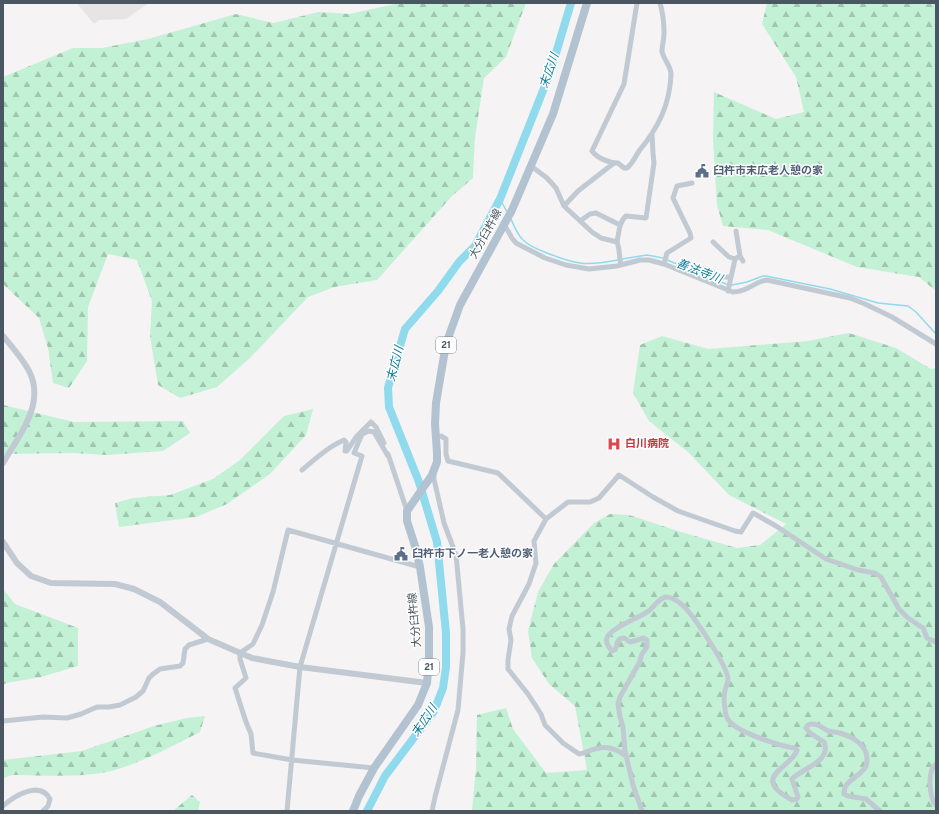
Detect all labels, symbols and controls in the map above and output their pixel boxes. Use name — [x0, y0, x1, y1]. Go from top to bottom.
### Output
water label: 末広川 — [537, 49, 564, 91]
public building icon: 臼杵市末広老人憩の家 — [694, 163, 710, 179]
place label: 臼杵市末広老人憩の家 — [713, 164, 823, 178]
street label: 大分臼杵線 — [467, 207, 505, 261]
water label: 善法寺川 — [674, 256, 726, 289]
road number: 21 — [436, 337, 456, 353]
water label: 末広川 — [384, 343, 409, 383]
hospital icon: 白川病院 — [606, 436, 622, 452]
place label: 白川病院 — [625, 437, 669, 451]
public building icon: 臼杵市下ノ一老人憩の家 — [393, 546, 409, 562]
place label: 臼杵市下ノ一老人憩の家 — [412, 547, 533, 561]
street label: 大分臼杵線 — [406, 592, 424, 648]
road number: 21 — [419, 659, 439, 675]
water label: 末広川 — [408, 700, 443, 740]

